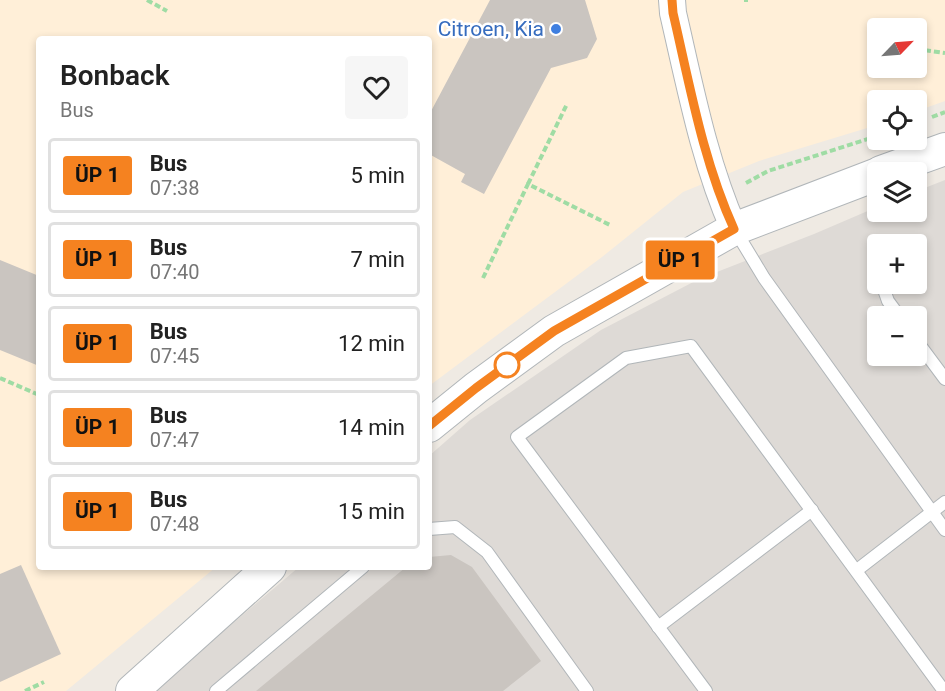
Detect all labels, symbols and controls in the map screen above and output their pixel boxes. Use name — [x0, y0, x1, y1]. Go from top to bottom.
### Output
place label: Citroen, Kia — [438, 17, 544, 41]
north arrow — [867, 18, 927, 78]
map controls — [867, 18, 927, 366]
marker: Citroen, Kia — [549, 22, 563, 36]
button: heart — [345, 56, 408, 119]
text: Bonback — [60, 59, 169, 92]
button: locate — [867, 90, 927, 150]
text: Bus — [60, 98, 94, 122]
text: Bus — [150, 151, 187, 176]
button: layers — [867, 162, 927, 222]
text: ÜP 1 — [75, 163, 120, 187]
text: 5 min — [350, 163, 405, 188]
text: 07:38 — [150, 176, 199, 200]
button: + — [867, 234, 927, 294]
text: Bus — [150, 235, 187, 260]
line badge: ÜP 1 — [638, 240, 722, 280]
text: ÜP 1 — [75, 247, 120, 271]
text: 7 min — [350, 247, 405, 272]
text: ÜP 1 — [658, 248, 702, 272]
text: 07:40 — [150, 260, 199, 284]
button: − — [867, 306, 927, 366]
text: Bus — [150, 319, 187, 344]
text: ÜP 1 — [75, 331, 120, 355]
text: 12 min — [338, 331, 405, 356]
text: 07:45 — [150, 344, 199, 368]
unlabelled marker — [494, 352, 520, 378]
text: Bus — [150, 403, 187, 428]
text: ÜP 1 — [75, 415, 120, 439]
text: 14 min — [338, 415, 405, 440]
text: 07:47 — [150, 428, 199, 452]
text: Bus — [150, 487, 187, 512]
text: ÜP 1 — [75, 499, 120, 523]
text: 15 min — [338, 499, 405, 524]
text: 07:48 — [150, 512, 199, 536]

